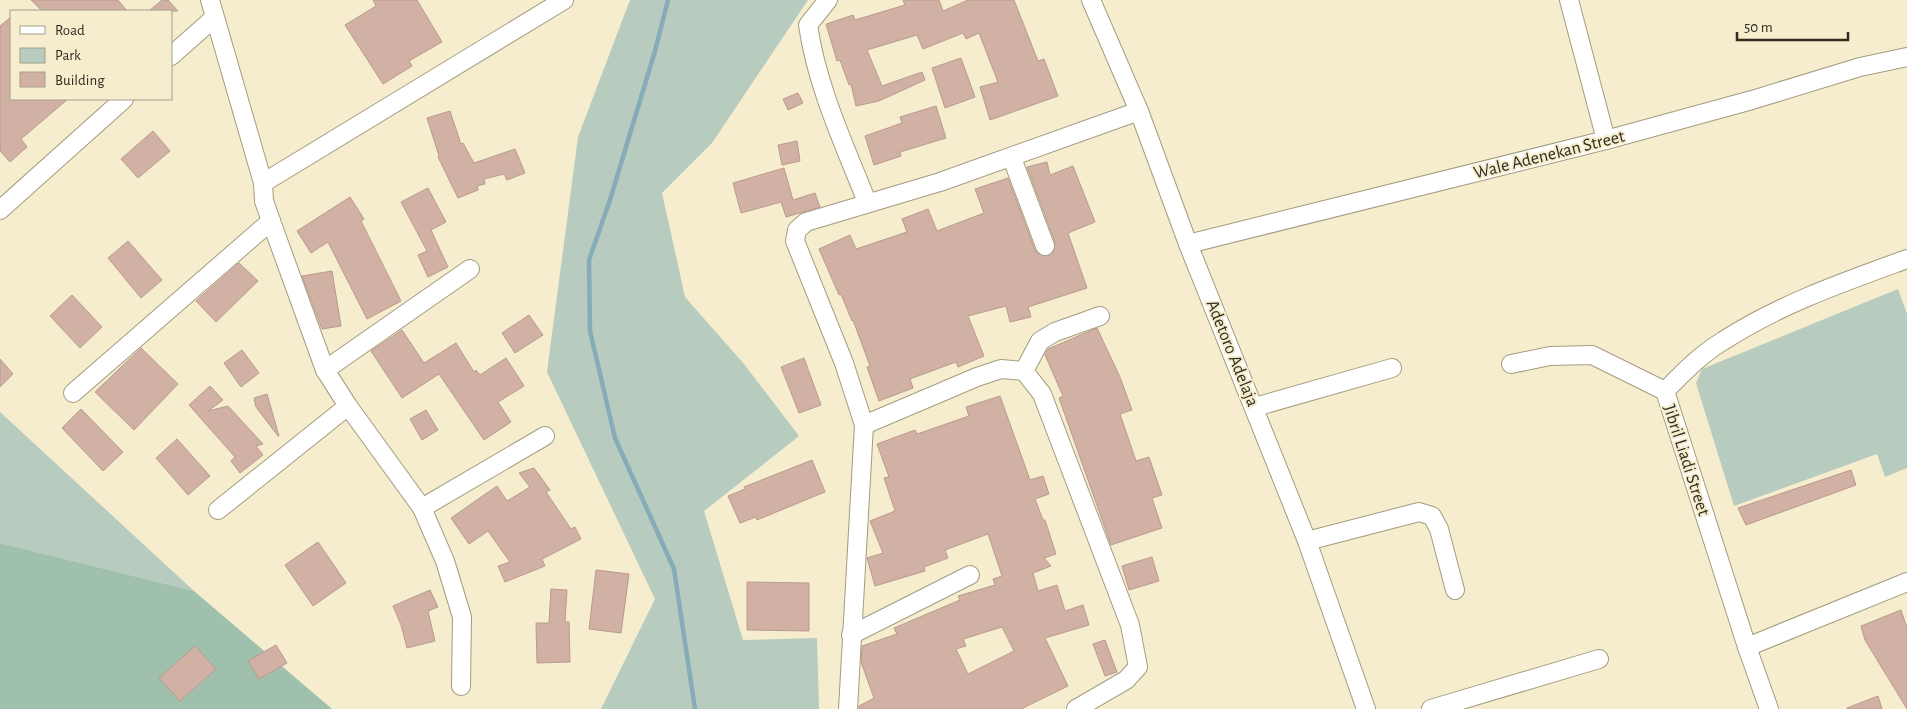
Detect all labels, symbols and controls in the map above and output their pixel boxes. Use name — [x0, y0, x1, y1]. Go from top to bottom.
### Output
legend — [10, 10, 172, 100]
scale bar — [1737, 10, 1848, 42]
text: 50 m — [1744, 20, 1773, 35]
text: Road — [55, 23, 85, 38]
text: Park — [55, 48, 81, 63]
text: Building — [55, 73, 105, 88]
street label: Wale Adenekan Street — [1472, 127, 1627, 182]
street label: Adetoro Adelaja — [1203, 298, 1262, 409]
street label: Jibril Liadi Street — [1660, 402, 1713, 518]

